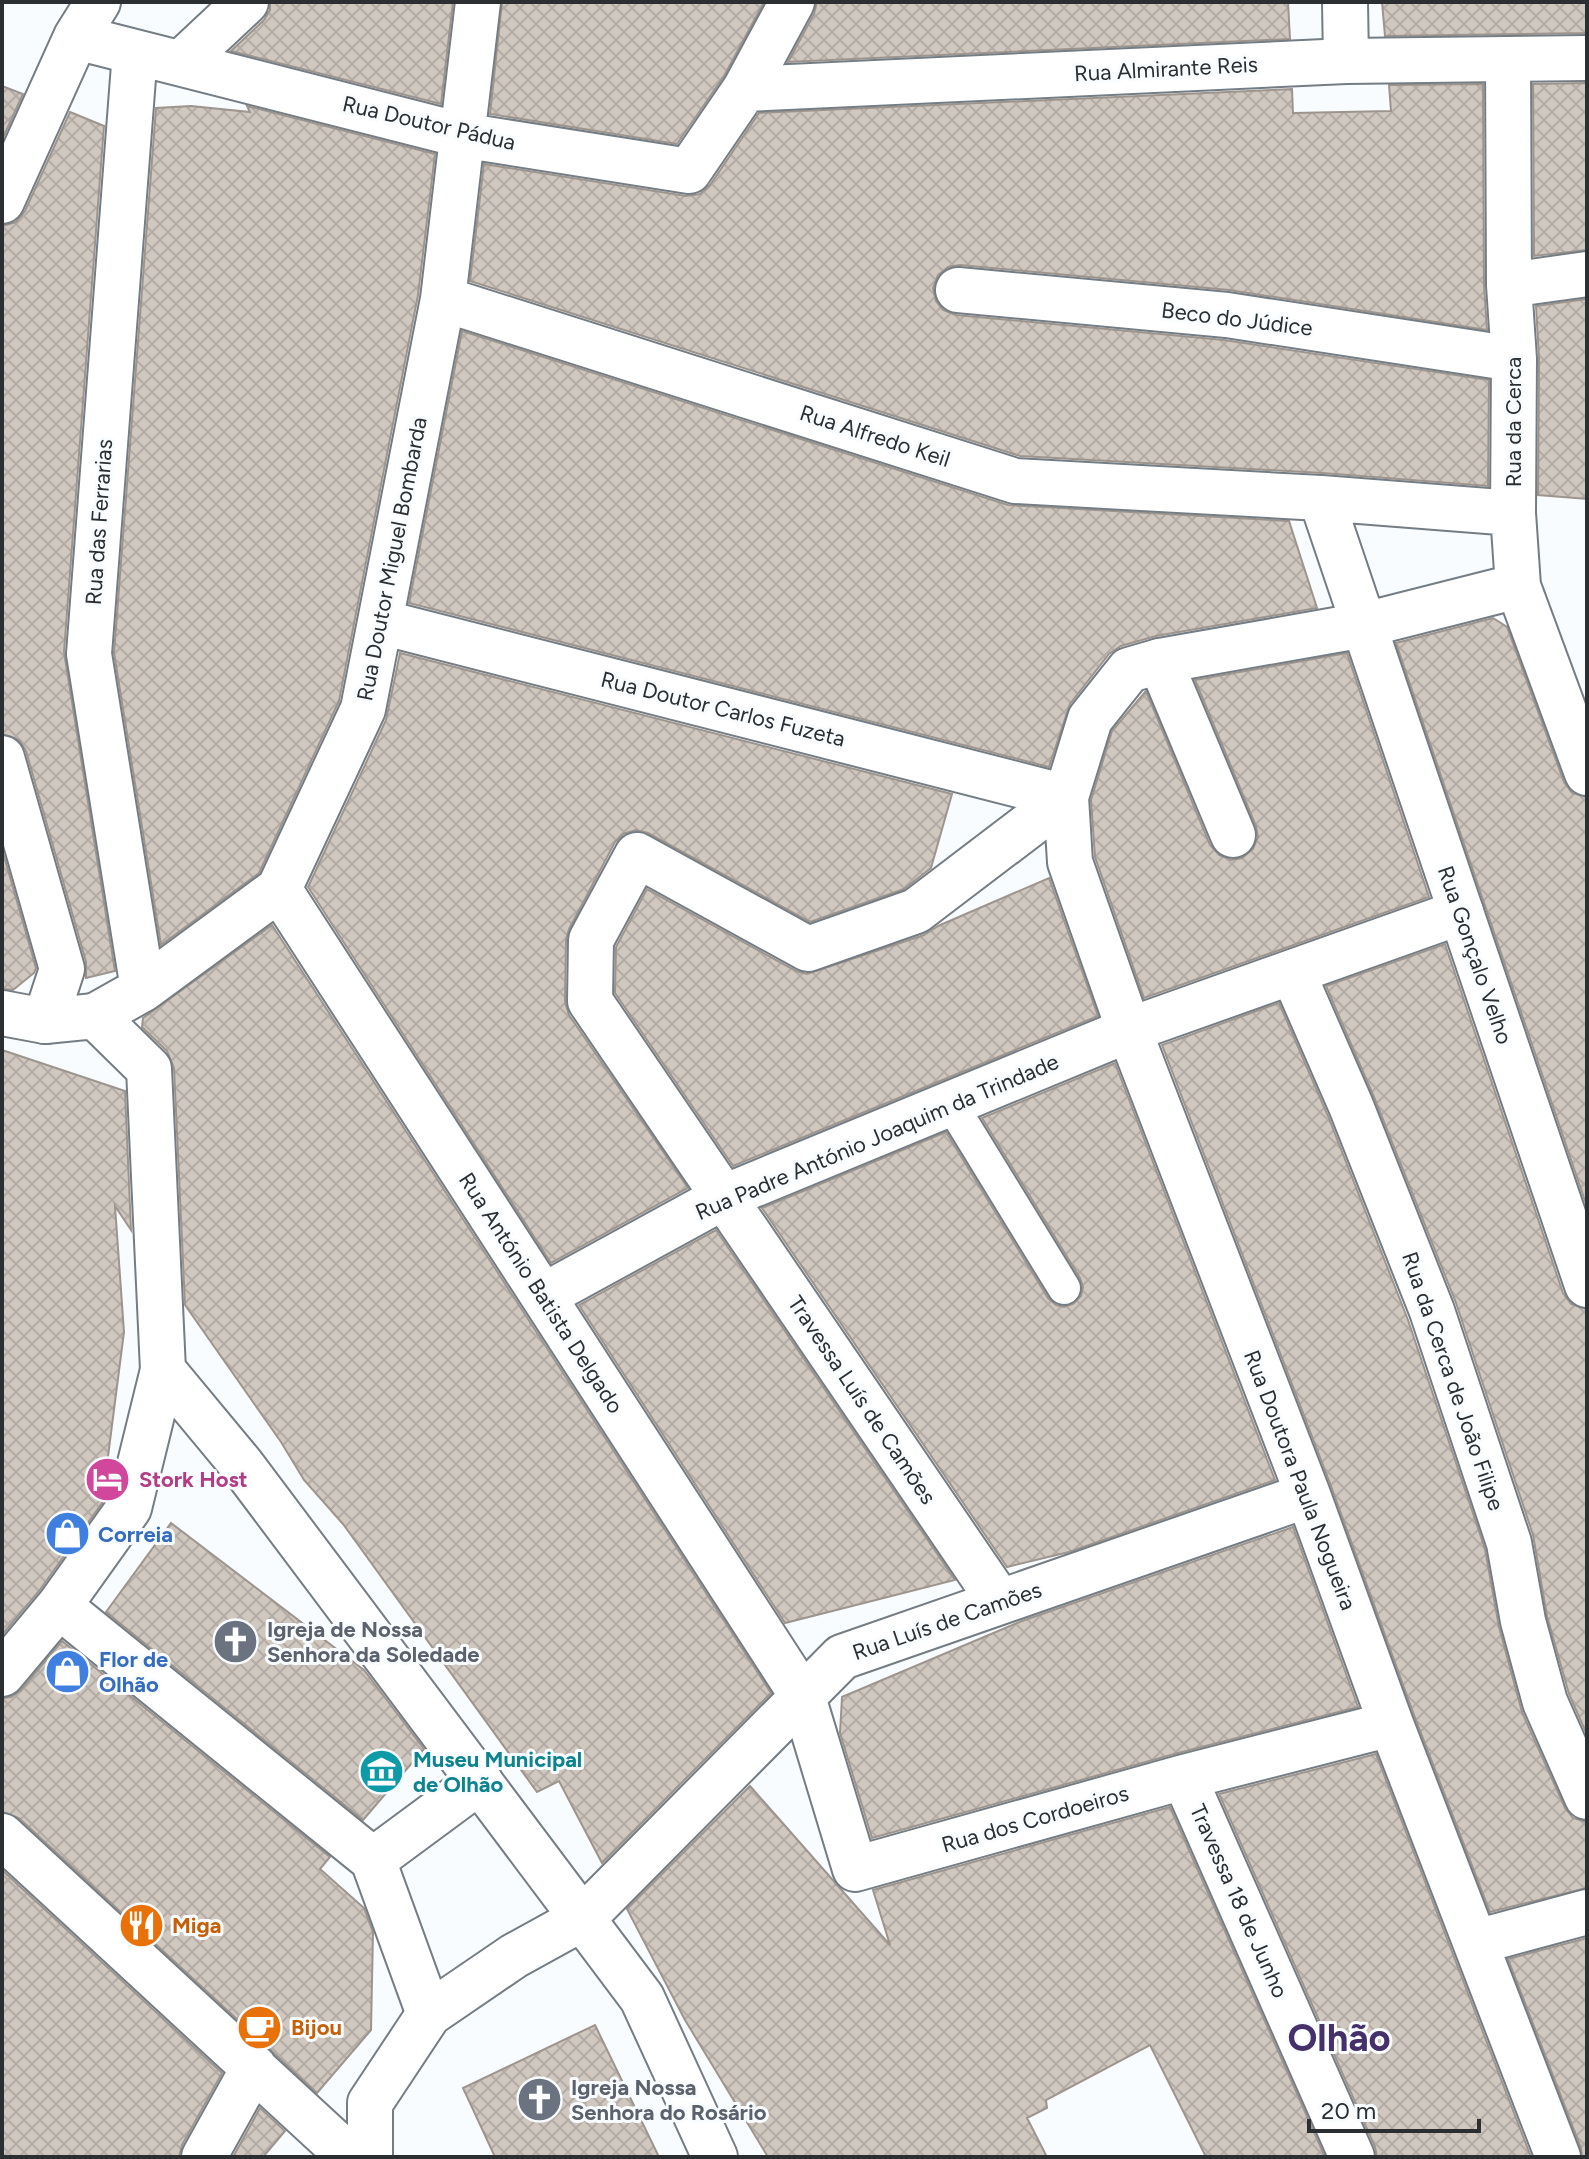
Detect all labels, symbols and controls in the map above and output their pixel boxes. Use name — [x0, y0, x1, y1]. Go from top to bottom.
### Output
street label: Rua Almirante Reis — [1073, 51, 1259, 87]
street label: Rua Doutor Pádua — [340, 90, 518, 156]
street label: Beco do Júdice — [1160, 296, 1314, 342]
street label: Rua da Cerca — [1500, 357, 1527, 487]
street label: Rua Alfredo Keil — [797, 399, 953, 473]
street label: Rua Doutor Miguel Bombarda — [351, 415, 433, 703]
street label: Rua das Ferrarias — [80, 438, 118, 606]
street label: Rua Doutor Carlos Fuzeta — [598, 666, 848, 752]
street label: Rua Gonçalo Velho — [1432, 862, 1518, 1048]
street label: Rua Padre António Joaquim da Trindade — [691, 1048, 1063, 1226]
street label: Rua António Batista Delgado — [453, 1168, 629, 1418]
street label: Rua da Cerca de João Filipe — [1396, 1248, 1510, 1514]
street label: Travessa Luís de Camões — [782, 1291, 942, 1509]
street label: Rua Doutora Paula Nogueira — [1238, 1346, 1362, 1614]
hotel icon: Stork Host — [84, 1455, 132, 1503]
place label: Stork Host — [139, 1466, 248, 1493]
shop icon: Correia — [43, 1510, 91, 1558]
place label: Correia — [98, 1521, 173, 1548]
street label: Rua Luís de Camões — [849, 1576, 1045, 1666]
place label: Igreja de Nossa Senhora da Soledade — [267, 1616, 480, 1668]
church icon: Igreja de Nossa Senhora da Soledade — [212, 1618, 260, 1666]
place label: Flor de Olhão — [99, 1646, 168, 1698]
shop icon: Flor de Olhão — [44, 1648, 92, 1696]
place label: Museu Municipal de Olhão — [413, 1746, 582, 1798]
museum icon: Museu Municipal de Olhão — [358, 1748, 406, 1796]
street label: Rua dos Cordoeiros — [938, 1779, 1132, 1859]
street label: Travessa 18 de Junho — [1184, 1800, 1294, 2002]
restaurant icon: Miga — [117, 1901, 165, 1949]
place label: Miga — [172, 1912, 222, 1939]
cafe icon: Bijou — [236, 2003, 284, 2051]
place label: Bijou — [291, 2014, 342, 2041]
district label: Olhão — [1287, 2015, 1391, 2061]
place label: Igreja Nossa Senhora do Rosário — [571, 2074, 767, 2126]
church icon: Igreja Nossa Senhora do Rosário — [516, 2076, 564, 2124]
scale bar — [1309, 2083, 1479, 2133]
text: 20 m — [1321, 2096, 1376, 2125]

